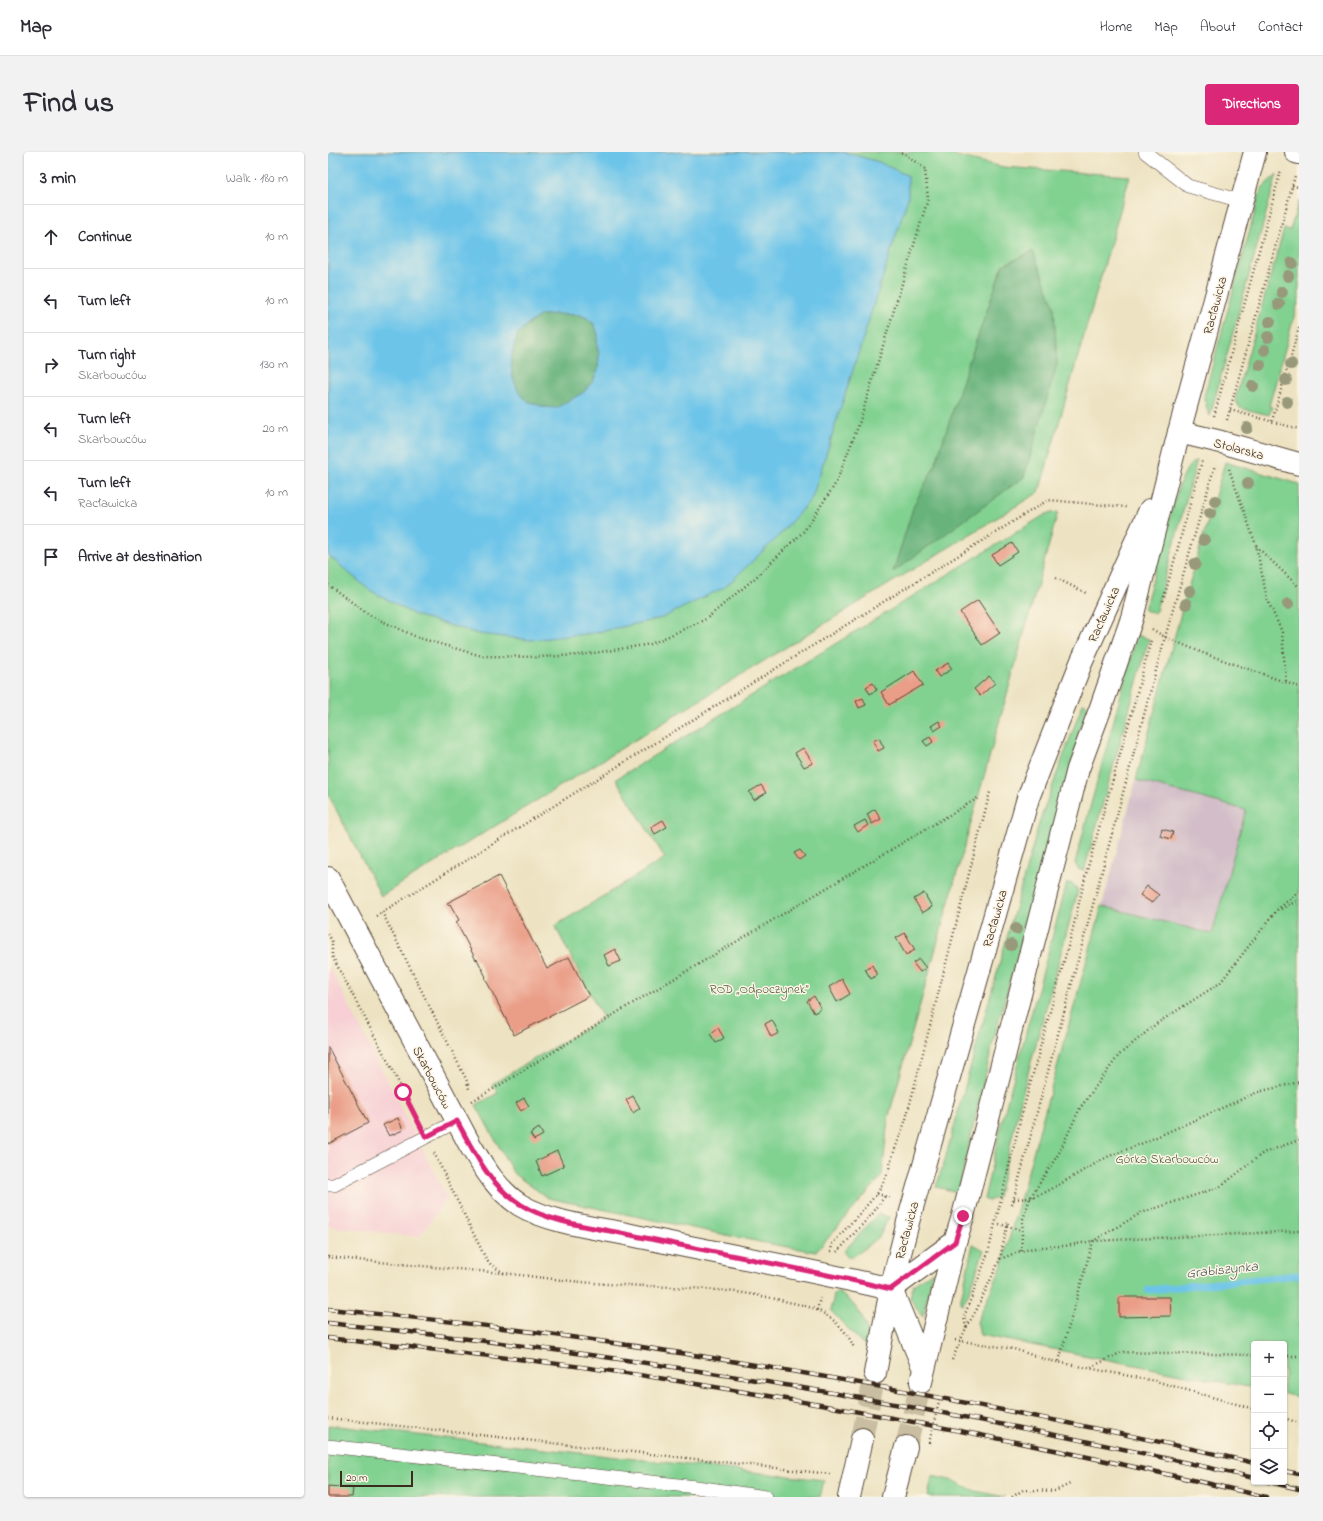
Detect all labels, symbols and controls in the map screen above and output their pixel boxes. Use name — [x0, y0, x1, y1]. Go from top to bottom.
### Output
text: Map — [20, 14, 52, 41]
text: Home — [1100, 17, 1132, 38]
text: Map — [1154, 17, 1178, 38]
text: About — [1200, 17, 1236, 38]
text: Contact — [1258, 17, 1303, 38]
text: Find us — [24, 84, 114, 125]
button: Directions — [1205, 84, 1299, 125]
text: 3 min — [40, 166, 76, 191]
text: Walk · 180 m — [226, 169, 288, 188]
icon: ahead — [40, 226, 62, 248]
text: Continue — [78, 226, 132, 248]
text: 10 m — [265, 227, 288, 246]
street label: Racławicka — [1199, 274, 1232, 336]
icon: left — [40, 290, 62, 312]
text: Turn left — [78, 290, 131, 312]
text: 10 m — [265, 291, 288, 310]
text: Turn right — [78, 344, 136, 366]
icon: right — [40, 354, 62, 376]
text: 130 m — [260, 355, 288, 374]
text: Skarbowców — [78, 366, 146, 385]
text: Turn left — [78, 408, 131, 430]
icon: left — [40, 418, 62, 440]
text: 20 m — [263, 419, 288, 438]
text: Skarbowców — [78, 430, 146, 449]
street label: Stolarska — [1211, 434, 1266, 465]
text: Turn left — [78, 472, 131, 494]
icon: left — [40, 482, 62, 504]
text: 10 m — [265, 483, 288, 502]
text: Racławicka — [78, 494, 137, 513]
icon: arrive — [40, 546, 62, 568]
text: Arrive at destination — [78, 546, 202, 568]
street label: Racławicka — [1084, 584, 1125, 646]
street label: Racławicka — [978, 887, 1013, 950]
park label: ROD „Odpoczynek” — [710, 980, 809, 1000]
street label: Skarbowców — [407, 1043, 456, 1113]
route start — [394, 1083, 412, 1101]
park label: Górka Skarbowców — [1115, 1150, 1219, 1169]
street label: Racławicka — [891, 1199, 924, 1261]
route end — [954, 1207, 972, 1225]
water label: Grabiszynka — [1185, 1256, 1259, 1285]
map controls — [1251, 1341, 1287, 1485]
button: + — [1251, 1341, 1287, 1377]
button: − — [1251, 1377, 1287, 1413]
button: locate — [1251, 1413, 1287, 1449]
button: layers — [1251, 1449, 1287, 1485]
scale bar — [340, 1469, 413, 1488]
text: 20 m — [346, 1470, 368, 1486]

